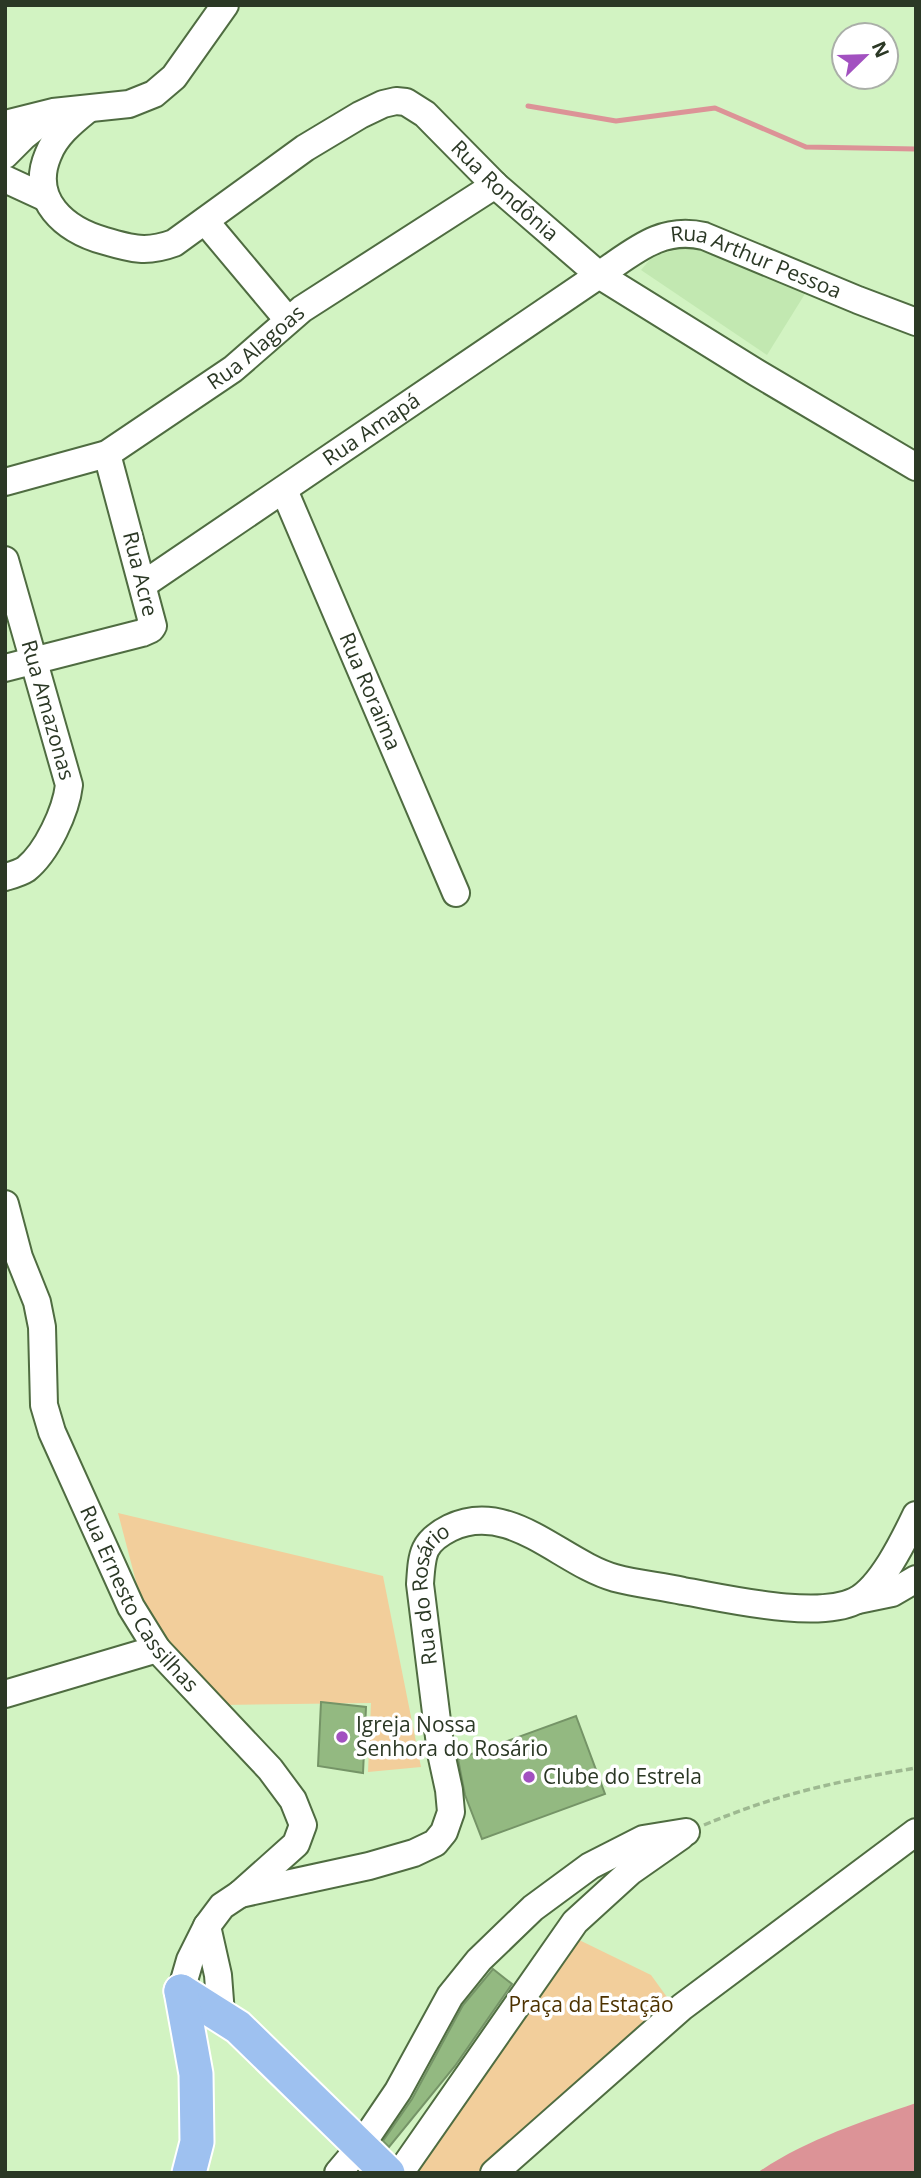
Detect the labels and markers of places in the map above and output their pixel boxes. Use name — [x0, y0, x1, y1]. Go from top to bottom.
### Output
place label: Igreja Nossa Senhora do Rosário — [356, 1710, 548, 1762]
marker: Igreja Nossa Senhora do Rosário — [334, 1729, 350, 1745]
place label: Clube do Estrela — [543, 1762, 702, 1790]
marker: Clube do Estrela — [521, 1769, 537, 1785]

